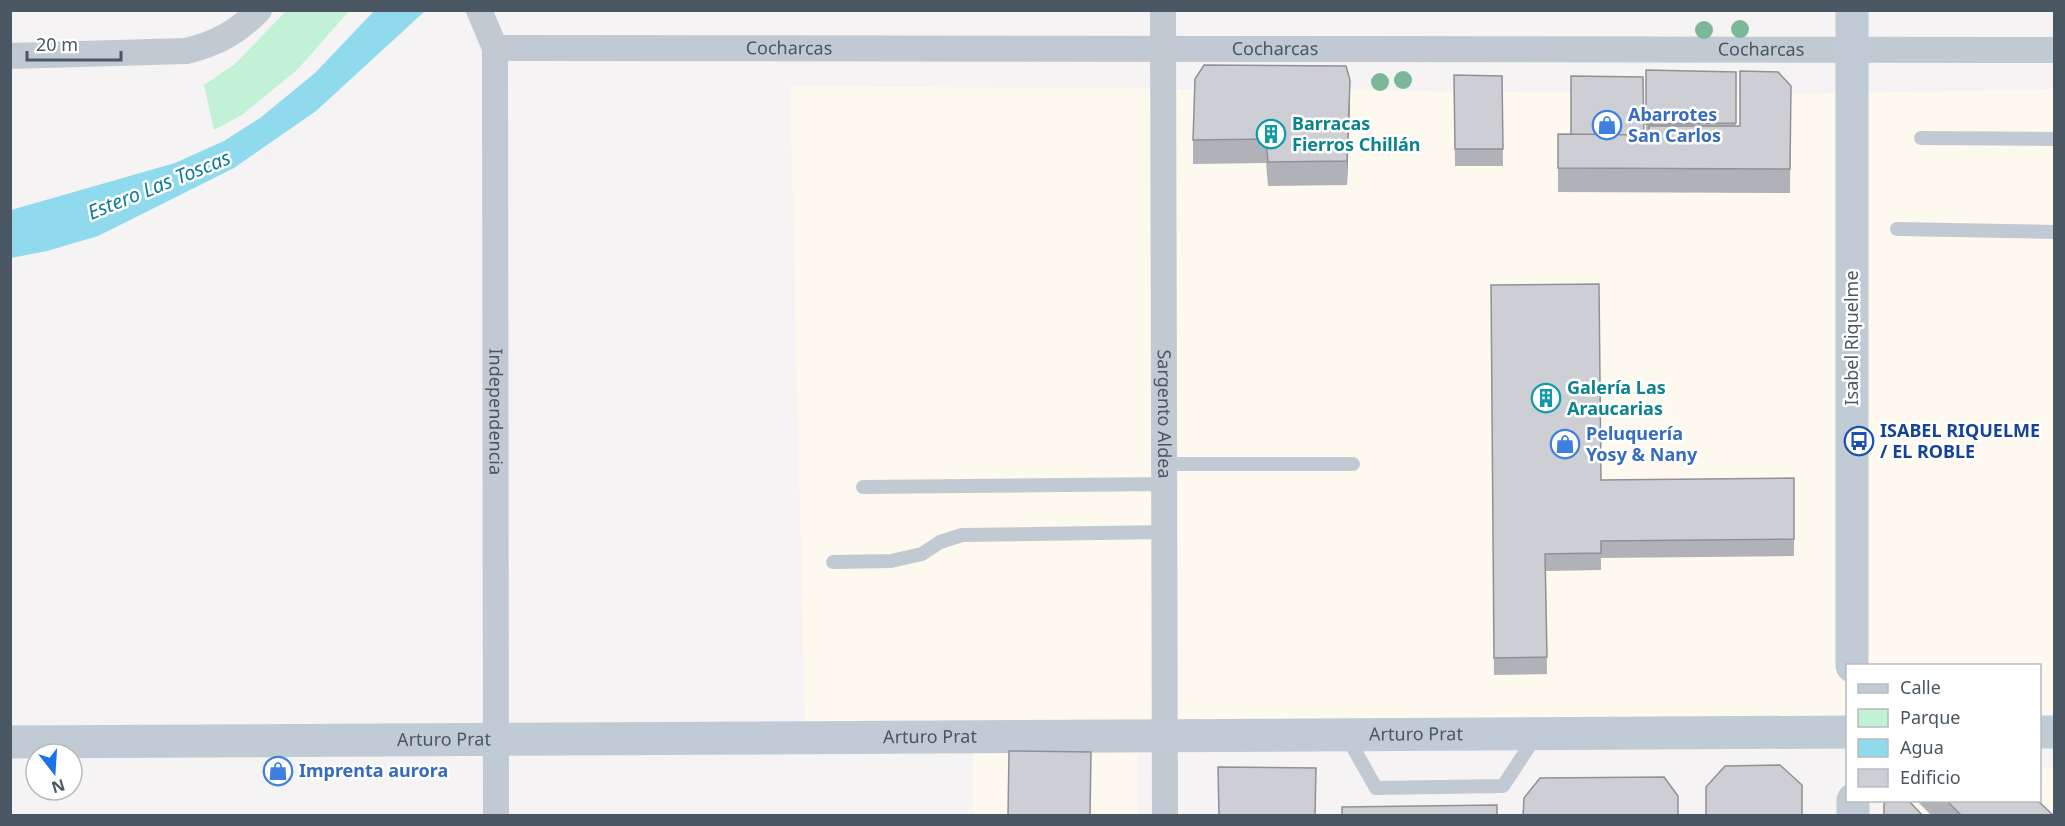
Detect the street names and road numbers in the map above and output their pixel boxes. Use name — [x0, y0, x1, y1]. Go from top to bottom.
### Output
street label: Cocharcas — [746, 35, 832, 59]
street label: Cocharcas — [1232, 36, 1318, 60]
street label: Cocharcas — [1718, 37, 1804, 61]
street label: Isabel Riquelme — [1839, 270, 1863, 406]
street label: Independencia — [484, 348, 509, 475]
street label: Sargento Aldea — [1153, 349, 1177, 479]
street label: Arturo Prat — [1369, 721, 1463, 746]
street label: Arturo Prat — [883, 724, 977, 748]
street label: Arturo Prat — [397, 726, 491, 751]

